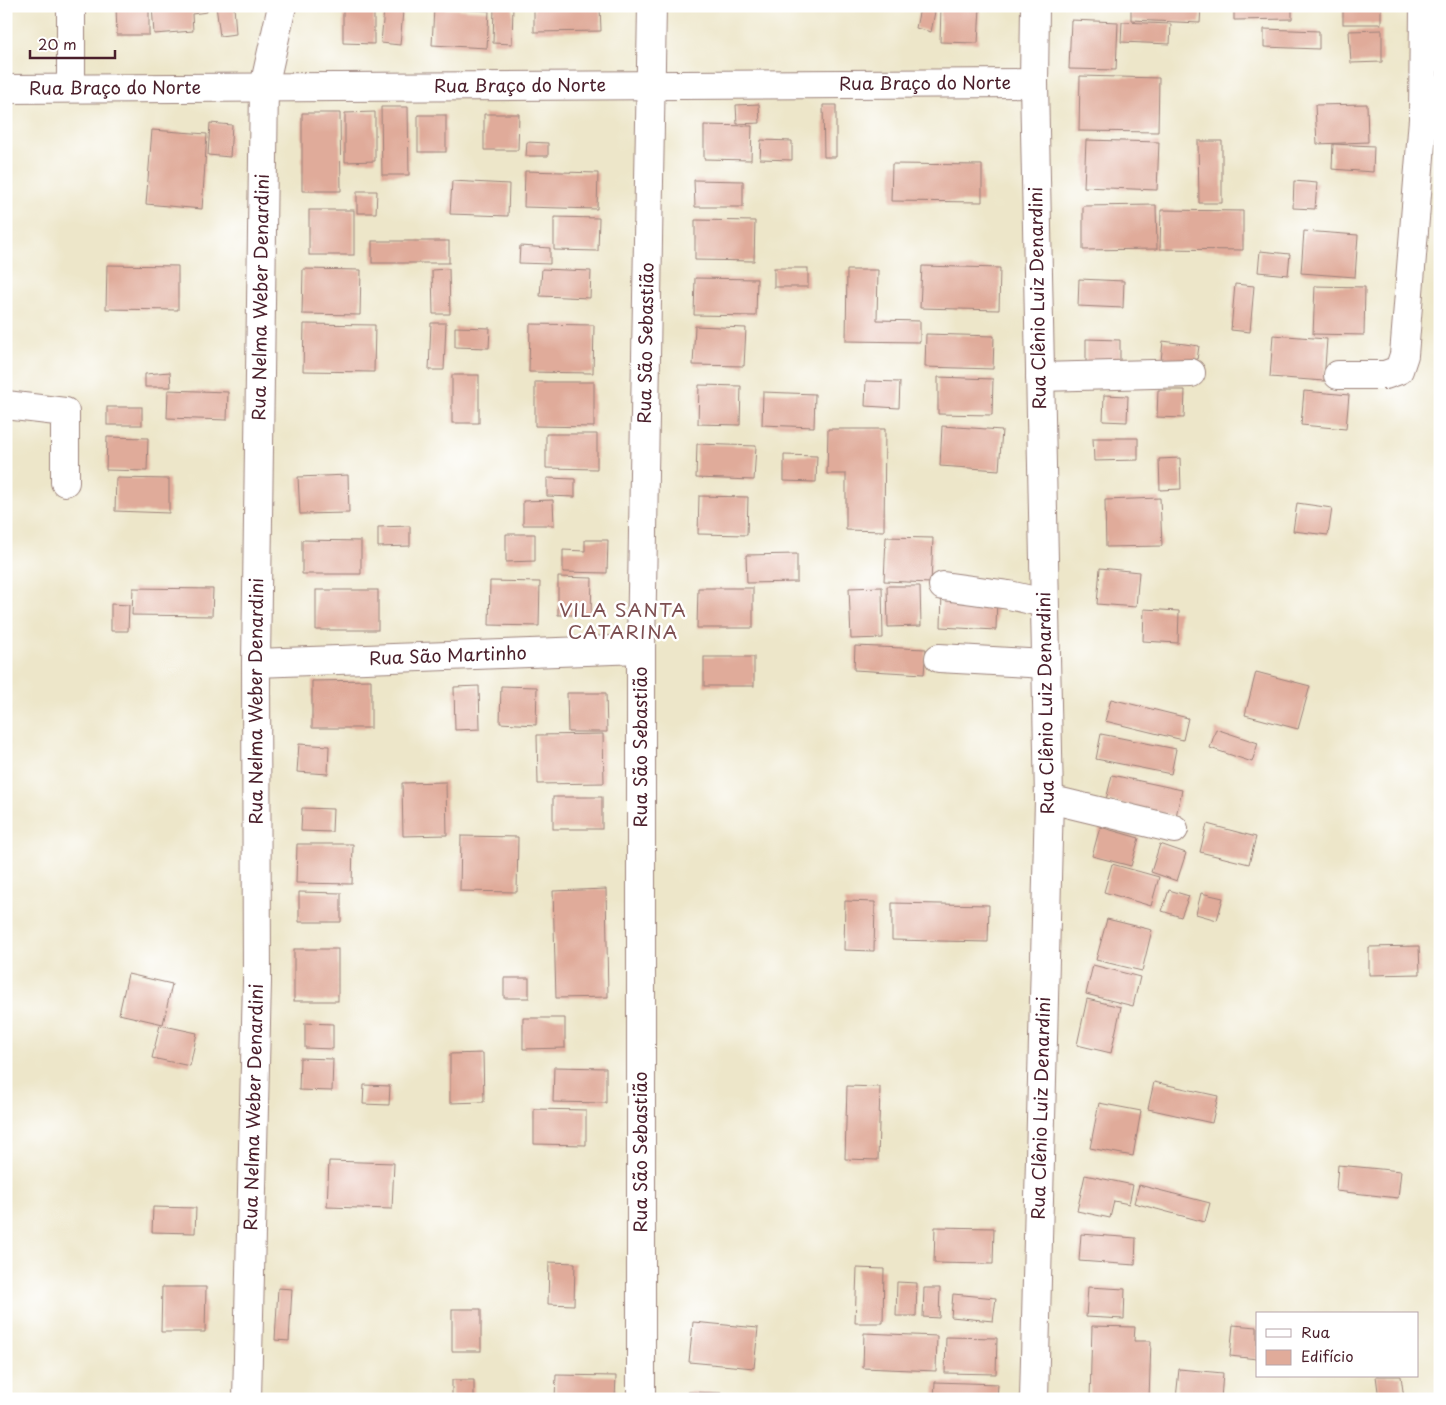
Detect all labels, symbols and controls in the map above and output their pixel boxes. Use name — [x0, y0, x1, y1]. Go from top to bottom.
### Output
scale bar — [30, 28, 115, 60]
text: 20 m — [38, 32, 77, 55]
street label: Rua Braço do Norte — [839, 68, 1011, 96]
street label: Rua Braço do Norte — [434, 70, 606, 99]
street label: Rua Braço do Norte — [29, 73, 201, 101]
street label: Rua Nelma Weber Denardini — [244, 173, 275, 421]
street label: Rua Clênio Luiz Denardini — [1021, 186, 1052, 410]
street label: Rua São Sebastião — [630, 262, 660, 424]
street label: Rua Nelma Weber Denardini — [241, 577, 269, 825]
street label: Rua Clênio Luiz Denardini — [1029, 591, 1060, 815]
district label: VILA SANTA CATARINA — [559, 595, 687, 645]
street label: Rua São Martinho — [368, 638, 527, 671]
street label: Rua São Sebastião — [626, 667, 653, 827]
street label: Rua Nelma Weber Denardini — [236, 983, 269, 1231]
street label: Rua Clênio Luiz Denardini — [1023, 996, 1056, 1220]
street label: Rua São Sebastião — [626, 1072, 653, 1232]
legend — [1256, 1312, 1418, 1378]
text: Rua — [1301, 1320, 1330, 1343]
text: Edifício — [1301, 1344, 1354, 1367]

